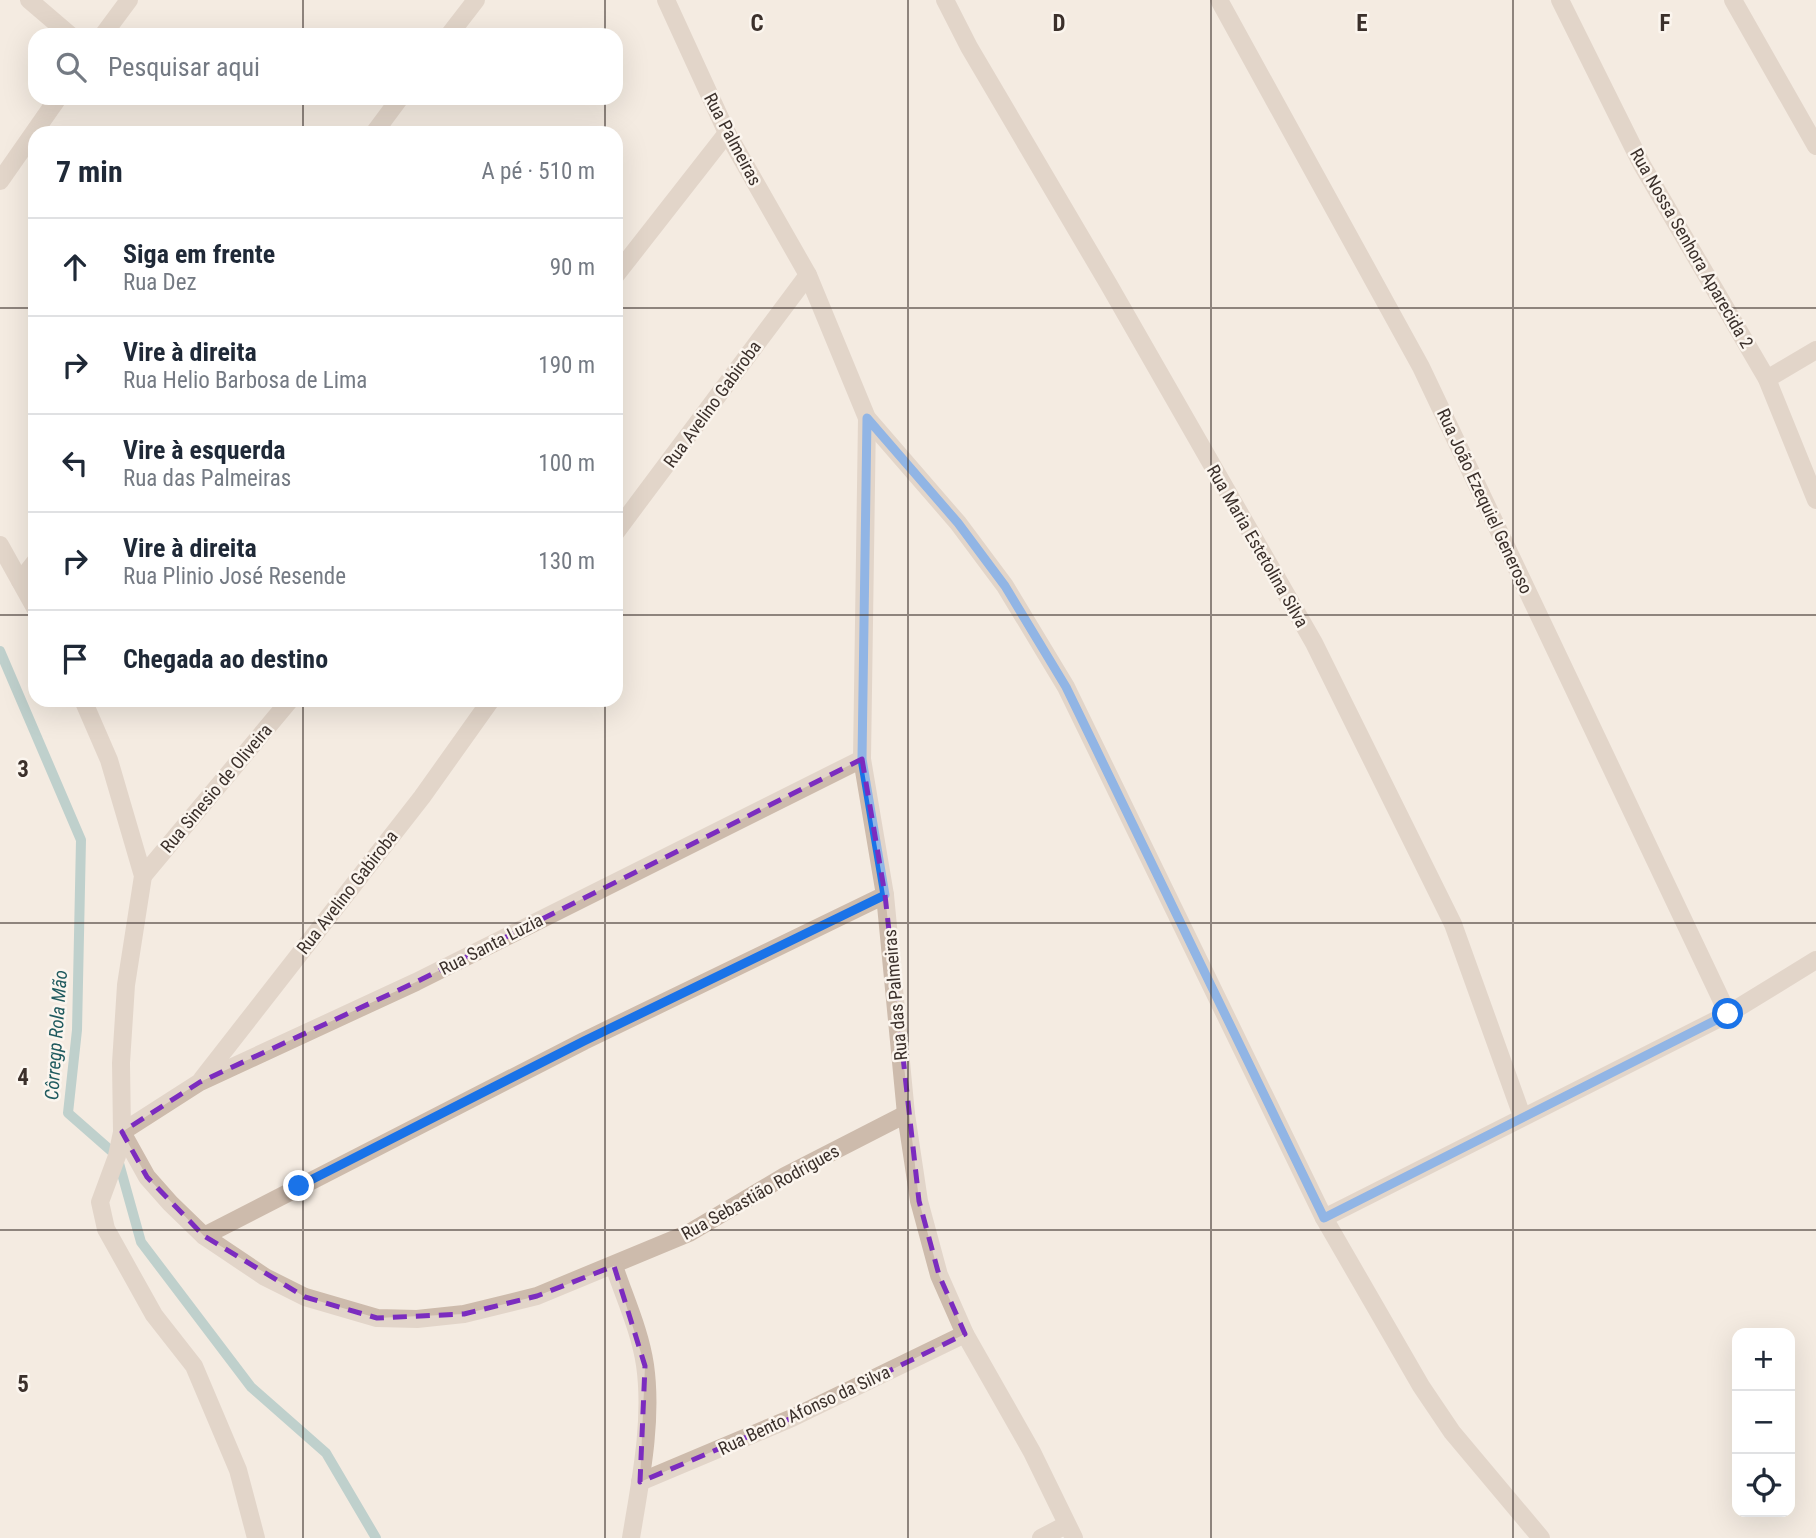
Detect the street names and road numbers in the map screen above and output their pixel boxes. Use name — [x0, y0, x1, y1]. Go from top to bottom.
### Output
street label: Rua Palmeiras — [700, 89, 766, 189]
street label: Rua Nossa Senhora Aparecida 2 — [1626, 144, 1758, 352]
street label: Rua Avelino Gabiroba — [659, 337, 765, 471]
street label: Rua João Ezequiel Generoso — [1433, 405, 1537, 597]
street label: Rua Maria Estetolina Silva — [1203, 461, 1313, 631]
street label: Rua Sinesio de Oliveira — [156, 719, 276, 857]
street label: Rua Avelino Gabiroba — [292, 826, 402, 958]
street label: Rua Santa Luzia — [436, 909, 546, 979]
street label: Rua das Palmeiras — [879, 929, 911, 1061]
street label: Rua Sebastião Rodrigues — [677, 1140, 843, 1244]
street label: Rua Bento Afonso da Silva — [715, 1361, 893, 1459]

